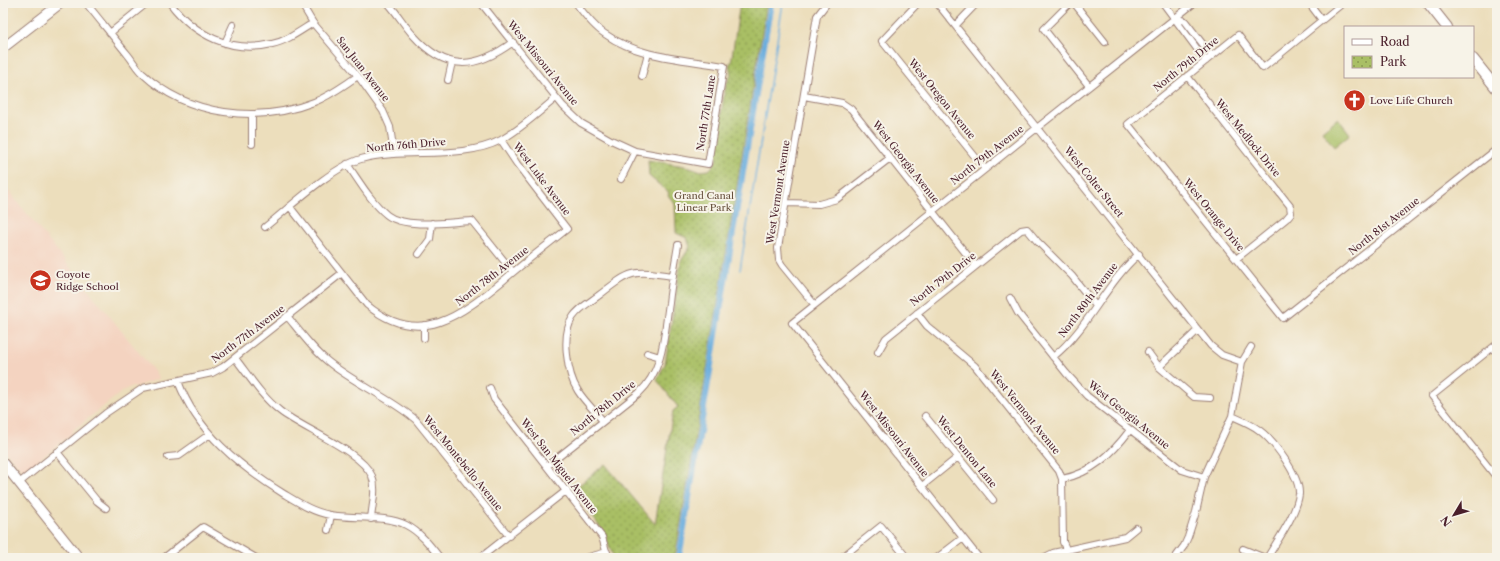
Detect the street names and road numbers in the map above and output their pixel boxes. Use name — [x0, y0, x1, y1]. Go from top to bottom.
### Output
street label: West Missouri Avenue — [504, 17, 581, 108]
street label: San Juan Avenue — [334, 34, 393, 104]
street label: North 79th Drive — [1151, 34, 1221, 94]
street label: West Oregon Avenue — [905, 55, 979, 142]
street label: North 77th Lane — [694, 74, 718, 152]
street label: West Medlock Drive — [1212, 96, 1284, 180]
street label: West Georgia Avenue — [869, 117, 943, 206]
street label: North 79th Avenue — [948, 122, 1026, 188]
street label: North 76th Drive — [366, 135, 447, 155]
street label: West Luke Avenue — [510, 139, 574, 218]
street label: West Vermont Avenue — [763, 139, 793, 246]
street label: West Colter Street — [1061, 143, 1127, 220]
street label: West Orange Drive — [1180, 175, 1248, 254]
street label: North 81st Avenue — [1346, 194, 1422, 258]
street label: North 78th Avenue — [453, 243, 531, 309]
street label: North 79th Drive — [907, 249, 979, 309]
street label: North 80th Avenue — [1056, 260, 1121, 340]
street label: North 77th Avenue — [209, 302, 287, 366]
street label: West Vermont Avenue — [986, 366, 1063, 457]
street label: North 78th Drive — [568, 377, 639, 438]
street label: West Georgia Avenue — [1085, 377, 1173, 452]
street label: West Missouri Avenue — [856, 388, 932, 480]
street label: West Montebello Avenue — [420, 412, 506, 514]
street label: West Denton Lane — [933, 413, 1000, 491]
street label: West San Miguel Avenue — [517, 415, 600, 517]

